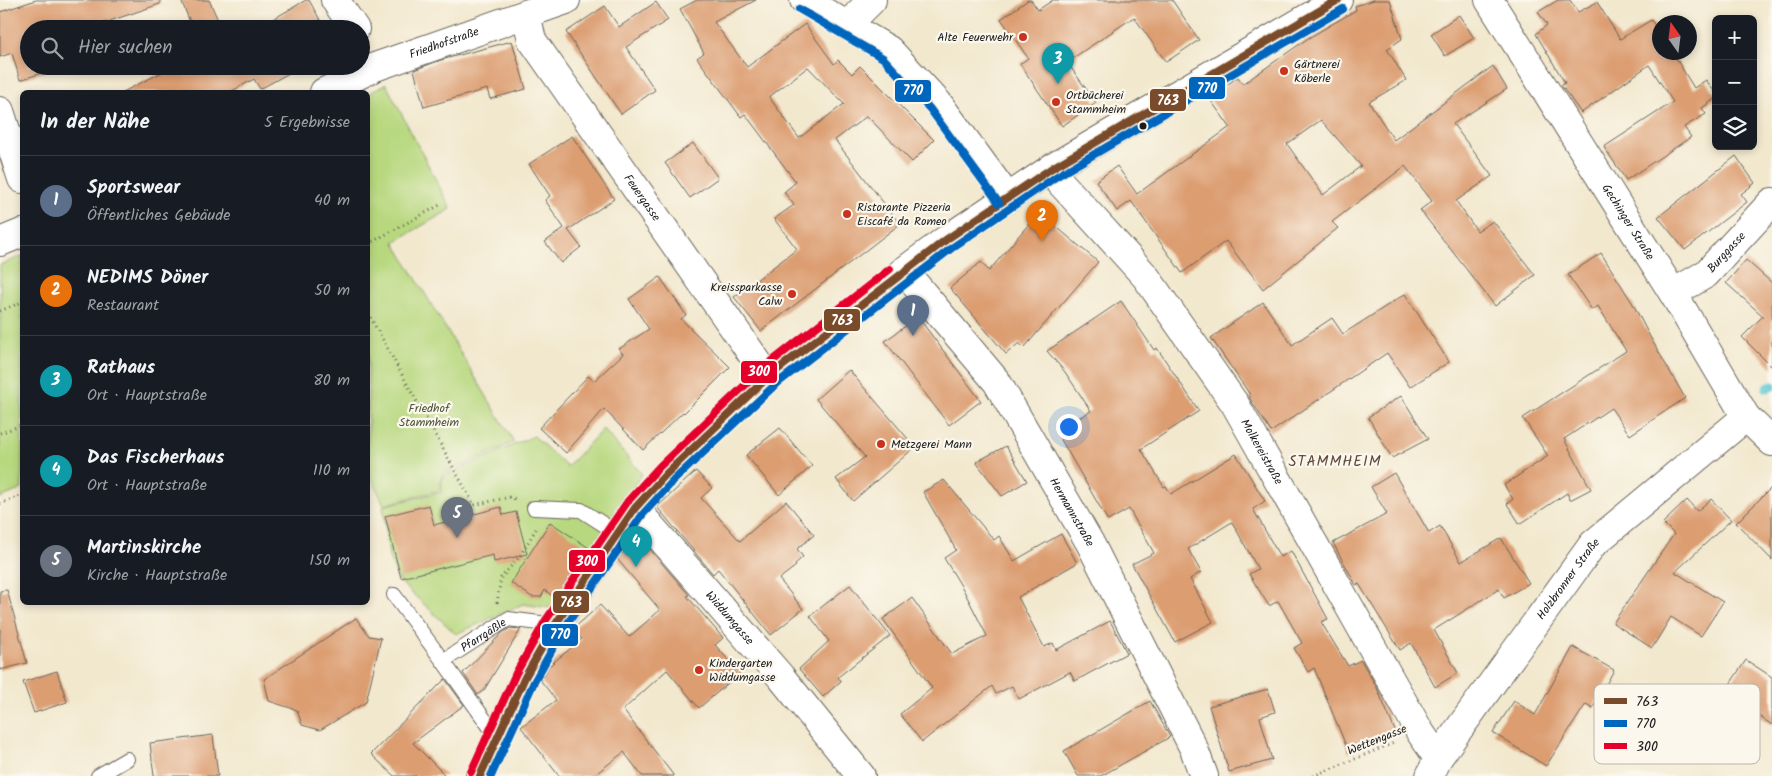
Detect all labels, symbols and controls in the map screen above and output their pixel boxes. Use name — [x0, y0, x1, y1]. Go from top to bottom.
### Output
north arrow — [1652, 15, 1697, 60]
map controls — [1712, 15, 1757, 150]
button: + — [1712, 15, 1757, 60]
search box — [20, 20, 370, 75]
street label: Friedhofstraße — [407, 22, 482, 64]
place label: Alte Feuerwehr — [937, 28, 1014, 47]
marker: Alte Feuerwehr — [1017, 31, 1029, 43]
text: Hier suchen — [78, 33, 172, 63]
icon: search — [38, 34, 66, 62]
pin: 3 — [1042, 43, 1074, 84]
place label: Gärtnerei Köberle — [1294, 55, 1341, 88]
button: − — [1712, 60, 1757, 105]
marker: Gärtnerei Köberle — [1278, 65, 1290, 77]
line badge: 770 — [1188, 76, 1226, 100]
text: 770 — [1197, 78, 1218, 100]
line badge: 770 — [894, 79, 932, 103]
text: 770 — [903, 80, 924, 102]
place label: Ortbücherei Stammheim — [1066, 86, 1126, 119]
line badge: 763 — [1149, 88, 1187, 112]
text: 763 — [1157, 90, 1179, 112]
marker: Ortbücherei Stammheim — [1050, 96, 1062, 108]
button: layers — [1712, 105, 1757, 150]
text: In der Nähe — [40, 106, 150, 139]
text: 5 Ergebnisse — [264, 110, 350, 135]
unlabelled marker — [1138, 121, 1148, 131]
street label: Feuergasse — [619, 170, 666, 226]
text: Sportswear — [87, 173, 180, 203]
street label: Gechinger Straße — [1597, 180, 1660, 264]
text: 1 — [54, 188, 58, 213]
text: 40 m — [314, 188, 350, 213]
place label: Ristorante Pizzeria Eiscafé da Romeo — [857, 198, 951, 231]
pin: 2 — [1026, 200, 1058, 241]
text: Öffentliches Gebäude — [87, 203, 230, 228]
marker: Ristorante Pizzeria Eiscafé da Romeo — [841, 208, 853, 220]
street label: Burggasse — [1702, 227, 1751, 277]
text: NEDIMS Döner — [87, 263, 208, 293]
text: 2 — [51, 278, 61, 303]
text: 50 m — [314, 278, 350, 303]
place label: Kreissparkasse Calw — [710, 278, 783, 311]
marker: Kreissparkasse Calw — [786, 288, 798, 300]
text: Restaurant — [87, 293, 159, 318]
pin: 1 — [897, 295, 929, 336]
line badge: 763 — [823, 308, 861, 332]
text: 763 — [831, 310, 853, 332]
text: Rathaus — [87, 353, 155, 383]
line badge: 300 — [740, 360, 778, 384]
text: 300 — [747, 361, 771, 383]
text: 3 — [52, 368, 60, 393]
text: 80 m — [313, 368, 350, 393]
text: Ort · Hauptstraße — [87, 383, 207, 408]
park label: Friedhof Stammheim — [399, 399, 459, 432]
your location — [1056, 414, 1082, 440]
street label: Molkereistraße — [1236, 415, 1288, 489]
place label: Metzgerei Mann — [891, 435, 972, 454]
marker: Metzgerei Mann — [875, 438, 887, 450]
text: Das Fischerhaus — [87, 443, 224, 473]
district label: STAMMHEIM — [1288, 450, 1382, 474]
text: 4 — [52, 458, 60, 483]
text: 110 m — [313, 458, 350, 483]
text: Ort · Hauptstraße — [87, 473, 207, 498]
street label: Hermannstraße — [1045, 474, 1100, 550]
pin: 5 — [441, 497, 473, 538]
pin: 4 — [620, 526, 652, 567]
text: Martinskirche — [87, 533, 201, 563]
street label: Holzbronner Straße — [1531, 533, 1604, 624]
text: 5 — [52, 548, 60, 573]
text: 150 m — [309, 548, 350, 573]
line badge: 300 — [568, 549, 606, 573]
text: 300 — [575, 551, 599, 573]
text: Kirche · Hauptstraße — [87, 563, 227, 588]
street label: Widdumgasse — [701, 586, 759, 650]
line badge: 763 — [552, 590, 590, 614]
text: 763 — [560, 592, 582, 614]
street label: Pfarrgäßle — [457, 613, 511, 657]
line badge: 770 — [541, 623, 579, 647]
text: 770 — [550, 624, 571, 646]
place label: Kindergarten Widdumgasse — [709, 654, 776, 687]
marker: Kindergarten Widdumgasse — [693, 664, 705, 676]
legend — [1594, 684, 1760, 764]
text: 763 — [1636, 691, 1658, 713]
text: 770 — [1636, 713, 1656, 735]
street label: Wettengasse — [1344, 719, 1410, 761]
text: 300 — [1636, 736, 1658, 758]

